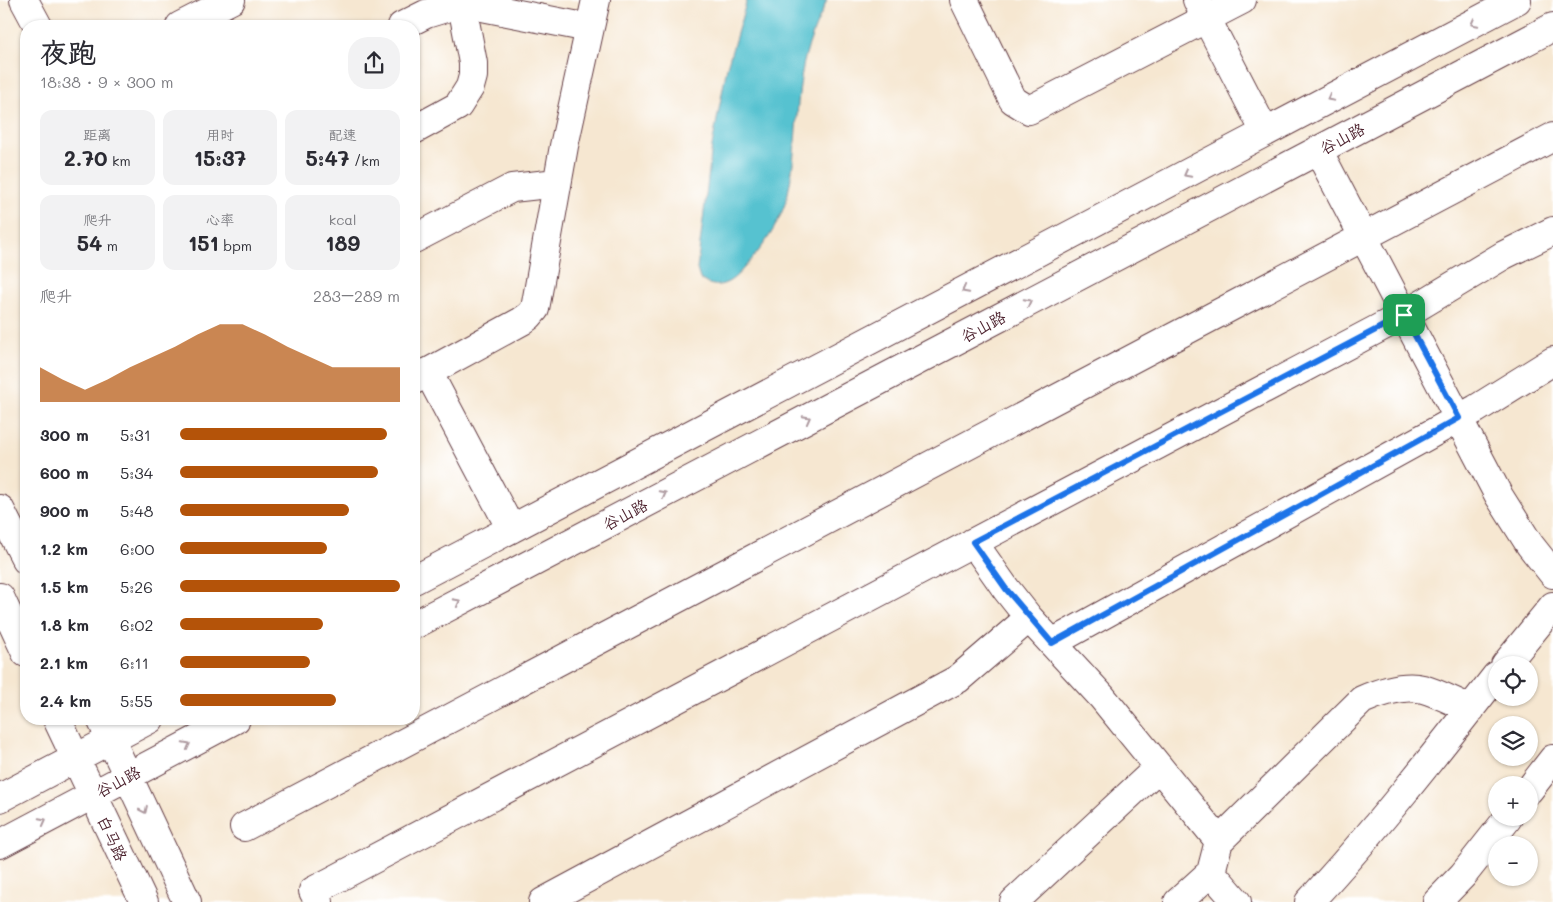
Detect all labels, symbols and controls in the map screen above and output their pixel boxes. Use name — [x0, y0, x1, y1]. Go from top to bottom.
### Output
one-way arrow — [1471, 17, 1480, 27]
text: 夜跑 — [40, 34, 96, 70]
button: share — [348, 37, 400, 89]
text: 18:38 · 9 × 300 m — [40, 71, 173, 92]
one-way arrow — [1327, 92, 1336, 102]
street label: 谷山路 — [1316, 117, 1368, 159]
text: 距离 — [83, 125, 111, 144]
text: 用时 — [206, 125, 234, 144]
text: 配速 — [329, 125, 357, 144]
text: 2.70 — [64, 144, 108, 171]
text: 15:37 — [194, 144, 246, 171]
text: 5:47 — [305, 144, 349, 171]
text: km — [108, 151, 131, 170]
text: /km — [349, 151, 380, 170]
one-way arrow — [1183, 168, 1192, 178]
text: 爬升 — [83, 210, 111, 229]
text: 心率 — [206, 210, 234, 229]
text: kcal — [329, 210, 357, 229]
text: 54 — [77, 229, 102, 256]
text: 151 — [188, 229, 219, 256]
text: 189 — [325, 229, 360, 256]
text: m — [102, 236, 118, 255]
text: bpm — [219, 236, 252, 255]
one-way arrow — [961, 284, 970, 294]
text: 爬升 — [40, 285, 72, 306]
text: 283–289 m — [313, 285, 400, 306]
pin — [1383, 294, 1425, 336]
one-way arrow — [1023, 299, 1032, 309]
icon: arrive — [1390, 301, 1418, 329]
street label: 谷山路 — [957, 305, 1009, 347]
one-way arrow — [801, 415, 810, 425]
text: 300 m — [40, 424, 89, 445]
text: 5:31 — [120, 424, 151, 445]
text: 600 m — [40, 462, 89, 483]
text: 5:34 — [120, 462, 153, 483]
one-way arrow — [658, 490, 667, 500]
street label: 谷山路 — [599, 493, 651, 535]
text: 900 m — [40, 500, 89, 521]
text: 5:48 — [120, 500, 153, 521]
text: 1.2 km — [40, 538, 88, 559]
text: 6:00 — [120, 538, 154, 559]
text: 1.5 km — [40, 576, 88, 597]
text: 5:26 — [120, 576, 153, 597]
one-way arrow — [452, 598, 461, 608]
text: 1.8 km — [40, 614, 89, 635]
text: 6:02 — [120, 614, 153, 635]
text: 2.1 km — [40, 652, 88, 673]
text: 6:11 — [120, 652, 149, 673]
map controls — [1488, 656, 1538, 886]
button: locate — [1488, 656, 1538, 706]
text: 2.4 km — [40, 690, 91, 711]
text: 5:55 — [120, 690, 153, 711]
button: layers — [1488, 716, 1538, 766]
one-way arrow — [181, 741, 190, 751]
street label: 谷山路 — [92, 760, 144, 802]
button: + — [1488, 776, 1538, 826]
one-way arrow — [138, 805, 148, 814]
street label: 白马路 — [93, 812, 133, 864]
one-way arrow — [38, 817, 47, 827]
button: − — [1488, 836, 1538, 886]

